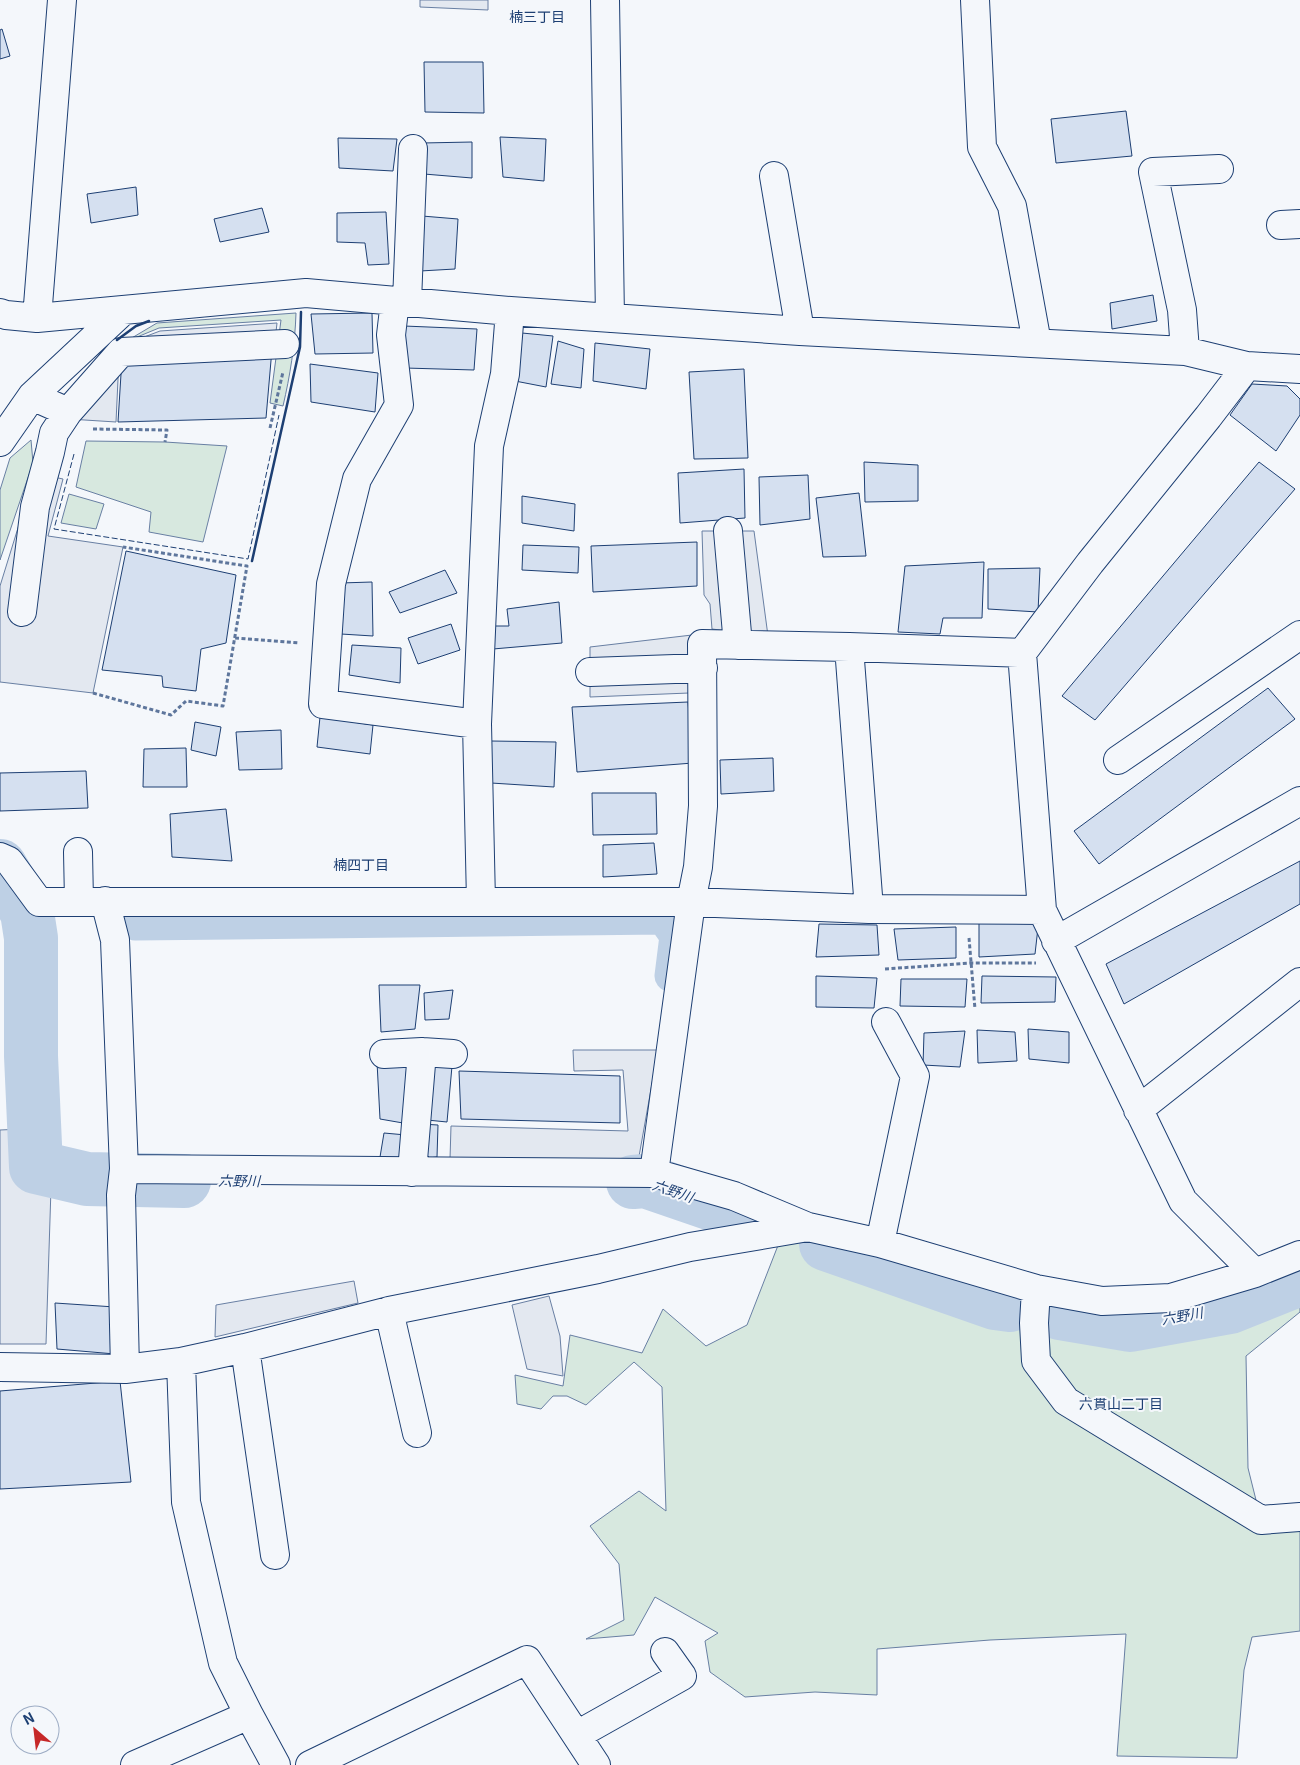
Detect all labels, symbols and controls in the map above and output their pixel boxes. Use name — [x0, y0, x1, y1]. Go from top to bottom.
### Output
district label: 楠三丁目 — [509, 6, 565, 26]
district label: 楠四丁目 — [333, 854, 389, 874]
water label: 六野川 — [218, 1170, 262, 1190]
water label: 六野川 — [650, 1174, 698, 1207]
water label: 六野川 — [1159, 1301, 1206, 1329]
district label: 六貫山二丁目 — [1079, 1393, 1163, 1413]
north arrow — [10, 1705, 60, 1755]
text: N — [19, 1706, 38, 1729]

